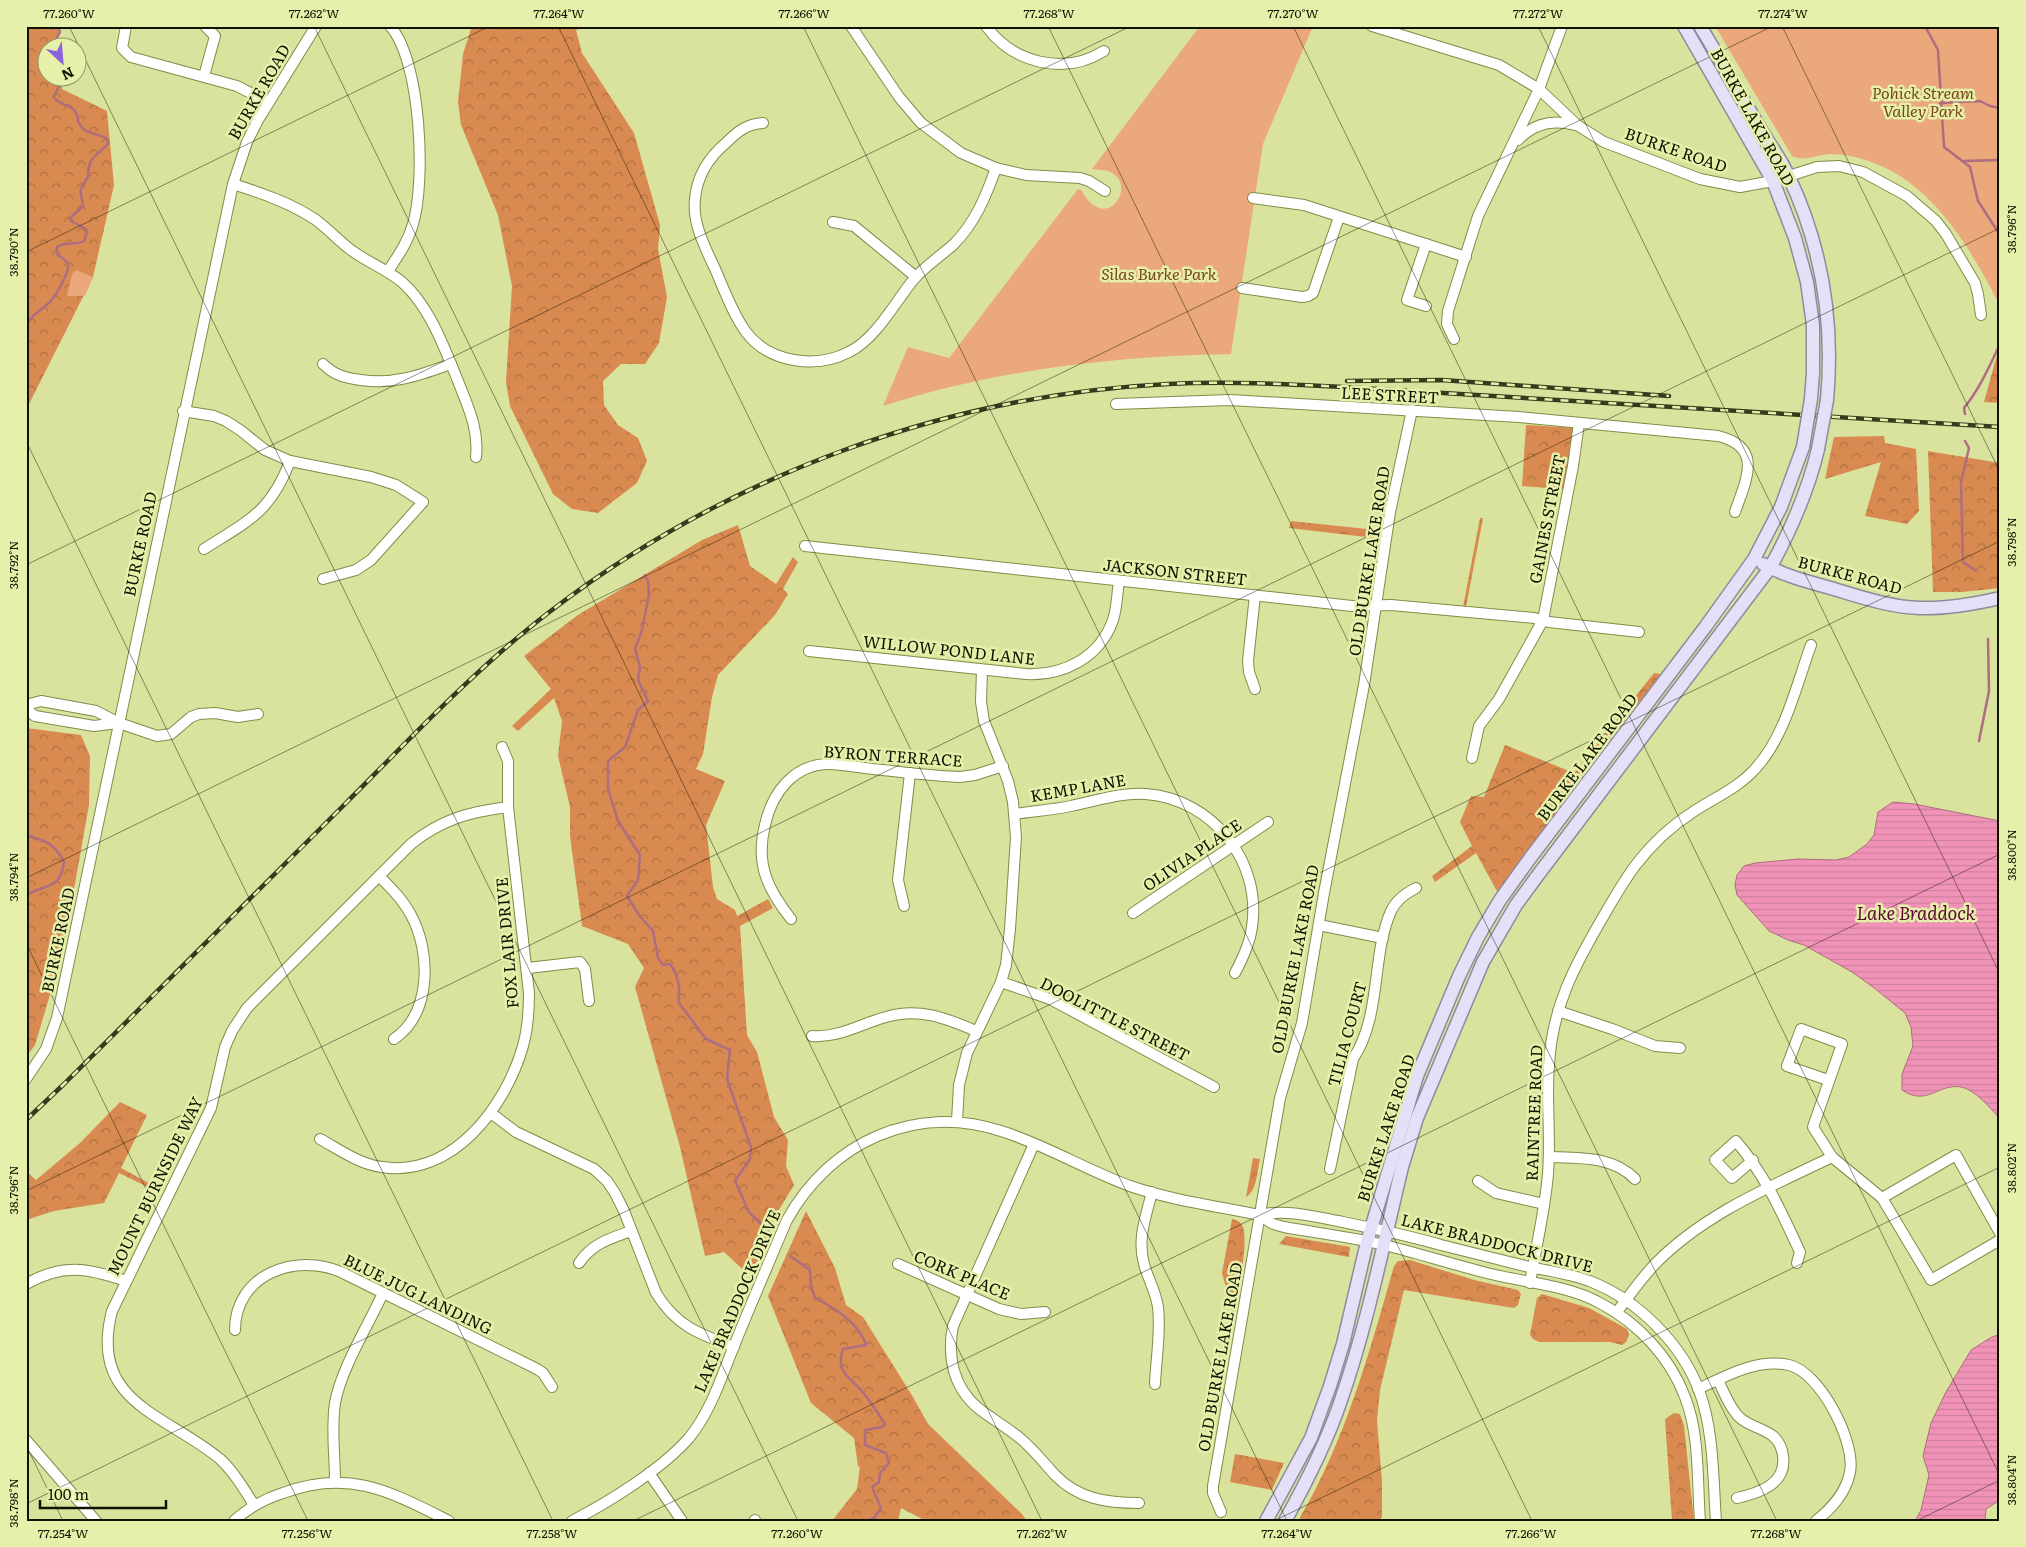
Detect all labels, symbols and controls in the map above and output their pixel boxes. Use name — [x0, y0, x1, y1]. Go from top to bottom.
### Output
text: 77.260°W — [43, 4, 95, 22]
text: 77.262°W — [289, 4, 339, 22]
text: 77.264°W — [534, 4, 584, 22]
text: 77.266°W — [779, 4, 830, 22]
text: 77.268°W — [1023, 4, 1075, 22]
text: 77.270°W — [1267, 4, 1319, 22]
text: 77.272°W — [1513, 4, 1563, 22]
text: 77.274°W — [1758, 4, 1808, 22]
north arrow — [38, 38, 88, 88]
street label: BURKE ROAD — [221, 39, 295, 144]
street label: BURKE LAKE ROAD — [1706, 43, 1802, 190]
text: N — [58, 63, 78, 86]
park label: Pohick Stream Valley Park — [1872, 80, 1974, 122]
street label: BURKE ROAD — [1622, 120, 1731, 178]
text: 38.796°N — [2002, 204, 2020, 254]
text: 38.790°N — [4, 227, 22, 277]
park label: Silas Burke Park — [1101, 261, 1217, 285]
street label: LEE STREET — [1340, 379, 1440, 409]
street label: GAINES STREET — [1522, 452, 1570, 585]
street label: OLD BURKE LAKE ROAD — [1341, 464, 1395, 658]
street label: BURKE ROAD — [116, 489, 162, 599]
text: 38.798°N — [2002, 517, 2020, 567]
text: 38.792°N — [4, 541, 22, 589]
street label: BURKE ROAD — [1796, 549, 1905, 599]
street label: JACKSON STREET — [1102, 551, 1249, 591]
street label: WILLOW POND LANE — [862, 628, 1036, 670]
street label: BURKE LAKE ROAD — [1530, 688, 1642, 825]
street label: BYRON TERRACE — [823, 738, 963, 772]
street label: KEMP LANE — [1028, 767, 1127, 807]
street label: OLIVIA PLACE — [1137, 812, 1246, 896]
text: 38.800°N — [2002, 829, 2020, 881]
text: 38.794°N — [4, 852, 22, 902]
street label: OLD BURKE LAKE ROAD — [1264, 862, 1324, 1055]
street label: FOX LAIR DRIVE — [488, 876, 524, 1010]
street label: BURKE ROAD — [34, 885, 80, 995]
water label: Lake Braddock — [1857, 899, 1976, 926]
street label: DOOLITTLE STREET — [1037, 970, 1195, 1066]
street label: TILIA COURT — [1320, 978, 1372, 1089]
street label: RAINTREE ROAD — [1519, 1044, 1547, 1182]
street label: BURKE LAKE ROAD — [1350, 1051, 1420, 1205]
street label: MOUNT BURNSIDE WAY — [100, 1092, 208, 1279]
text: 38.802°N — [2002, 1143, 2020, 1193]
text: 38.796°N — [4, 1165, 22, 1215]
street label: LAKE BRADDOCK DRIVE — [687, 1205, 786, 1396]
street label: LAKE BRADDOCK DRIVE — [1399, 1207, 1596, 1277]
street label: CORK PLACE — [910, 1243, 1014, 1305]
street label: BLUE JUG LANDING — [340, 1247, 497, 1340]
street label: OLD BURKE LAKE ROAD — [1191, 1260, 1248, 1453]
text: 38.804°N — [2002, 1454, 2020, 1506]
scale bar — [40, 1477, 166, 1509]
text: 38.798°N — [4, 1478, 22, 1528]
text: 100 m — [48, 1482, 89, 1505]
text: 77.254°W — [38, 1524, 88, 1542]
text: 77.256°W — [282, 1524, 332, 1542]
text: 77.258°W — [527, 1524, 577, 1542]
text: 77.260°W — [771, 1524, 823, 1542]
text: 77.262°W — [1017, 1524, 1067, 1542]
text: 77.264°W — [1262, 1524, 1312, 1542]
text: 77.266°W — [1506, 1524, 1557, 1542]
text: 77.268°W — [1750, 1524, 1802, 1542]

